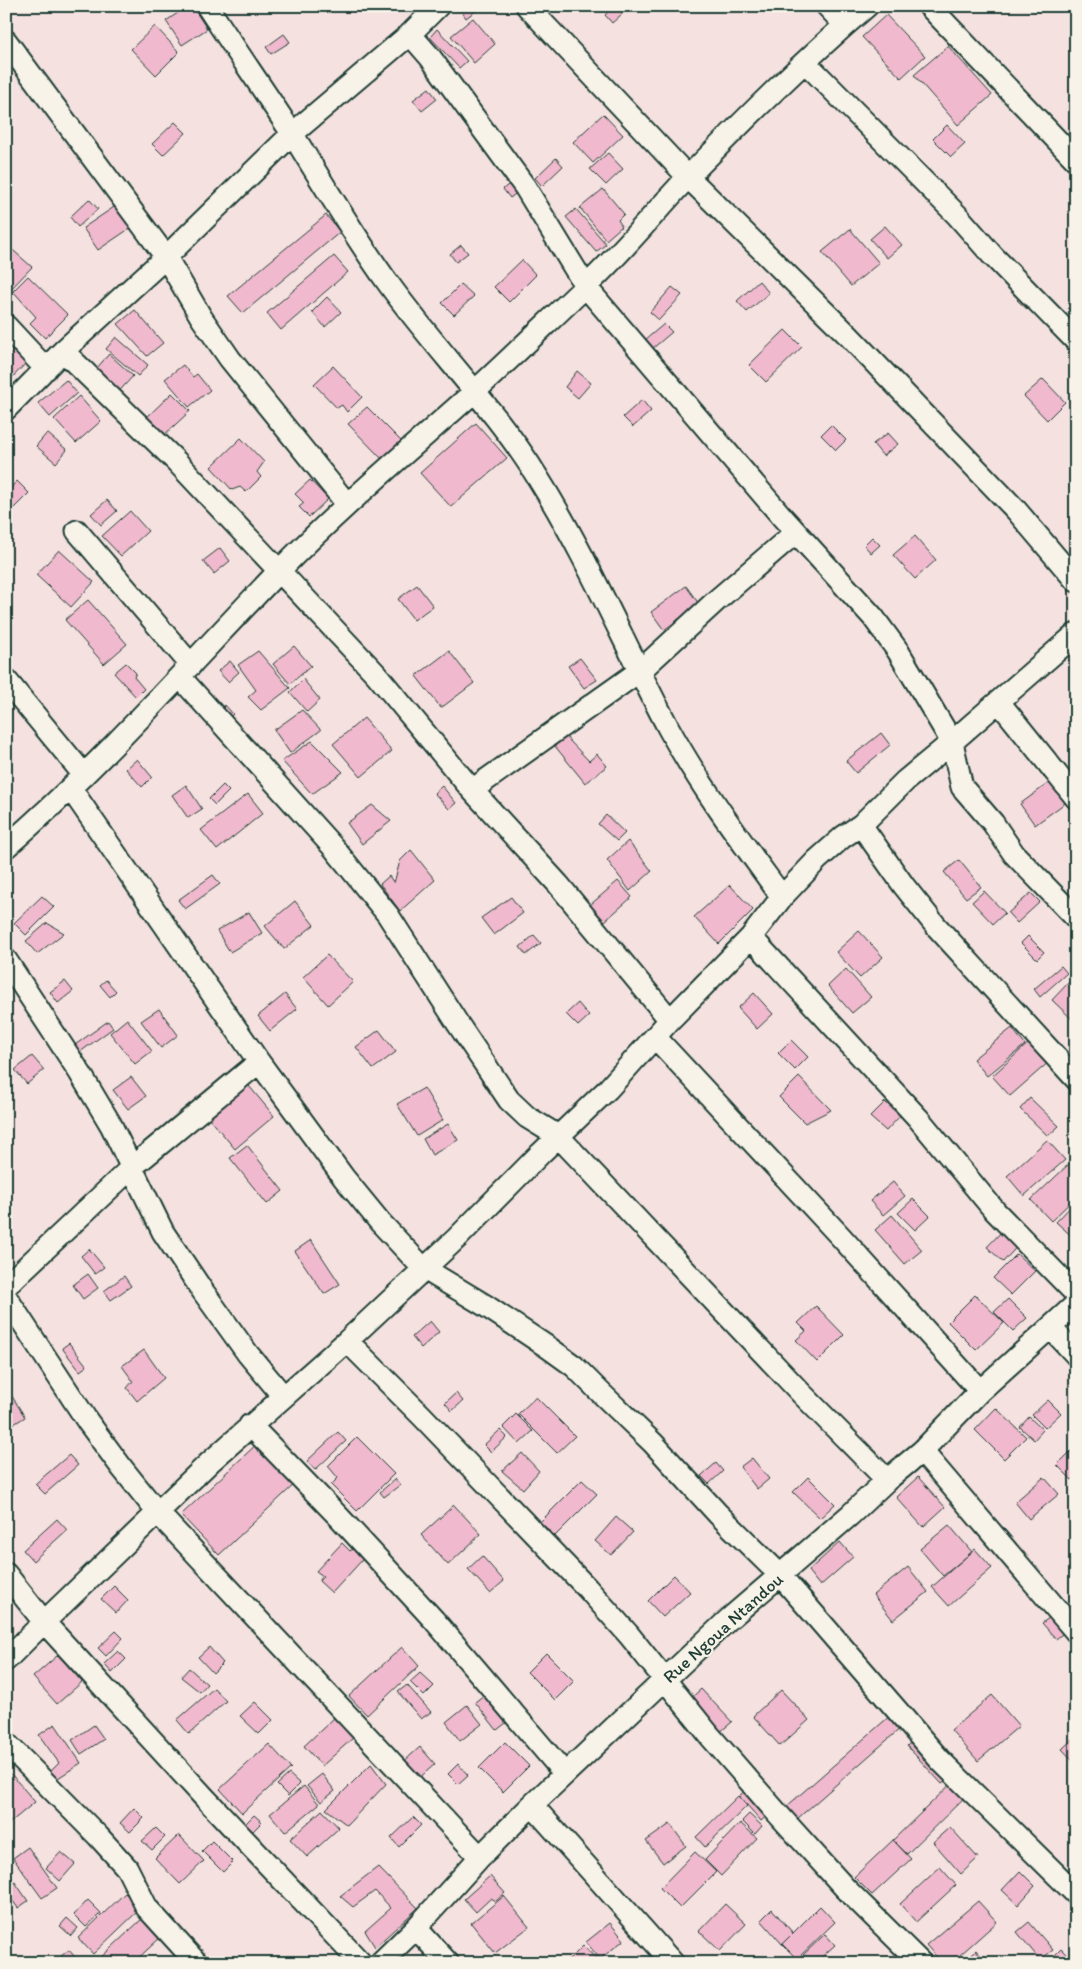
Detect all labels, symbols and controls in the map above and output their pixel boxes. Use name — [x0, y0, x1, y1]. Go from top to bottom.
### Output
street label: Rue Ngoua Ntandou — [658, 1568, 788, 1688]

